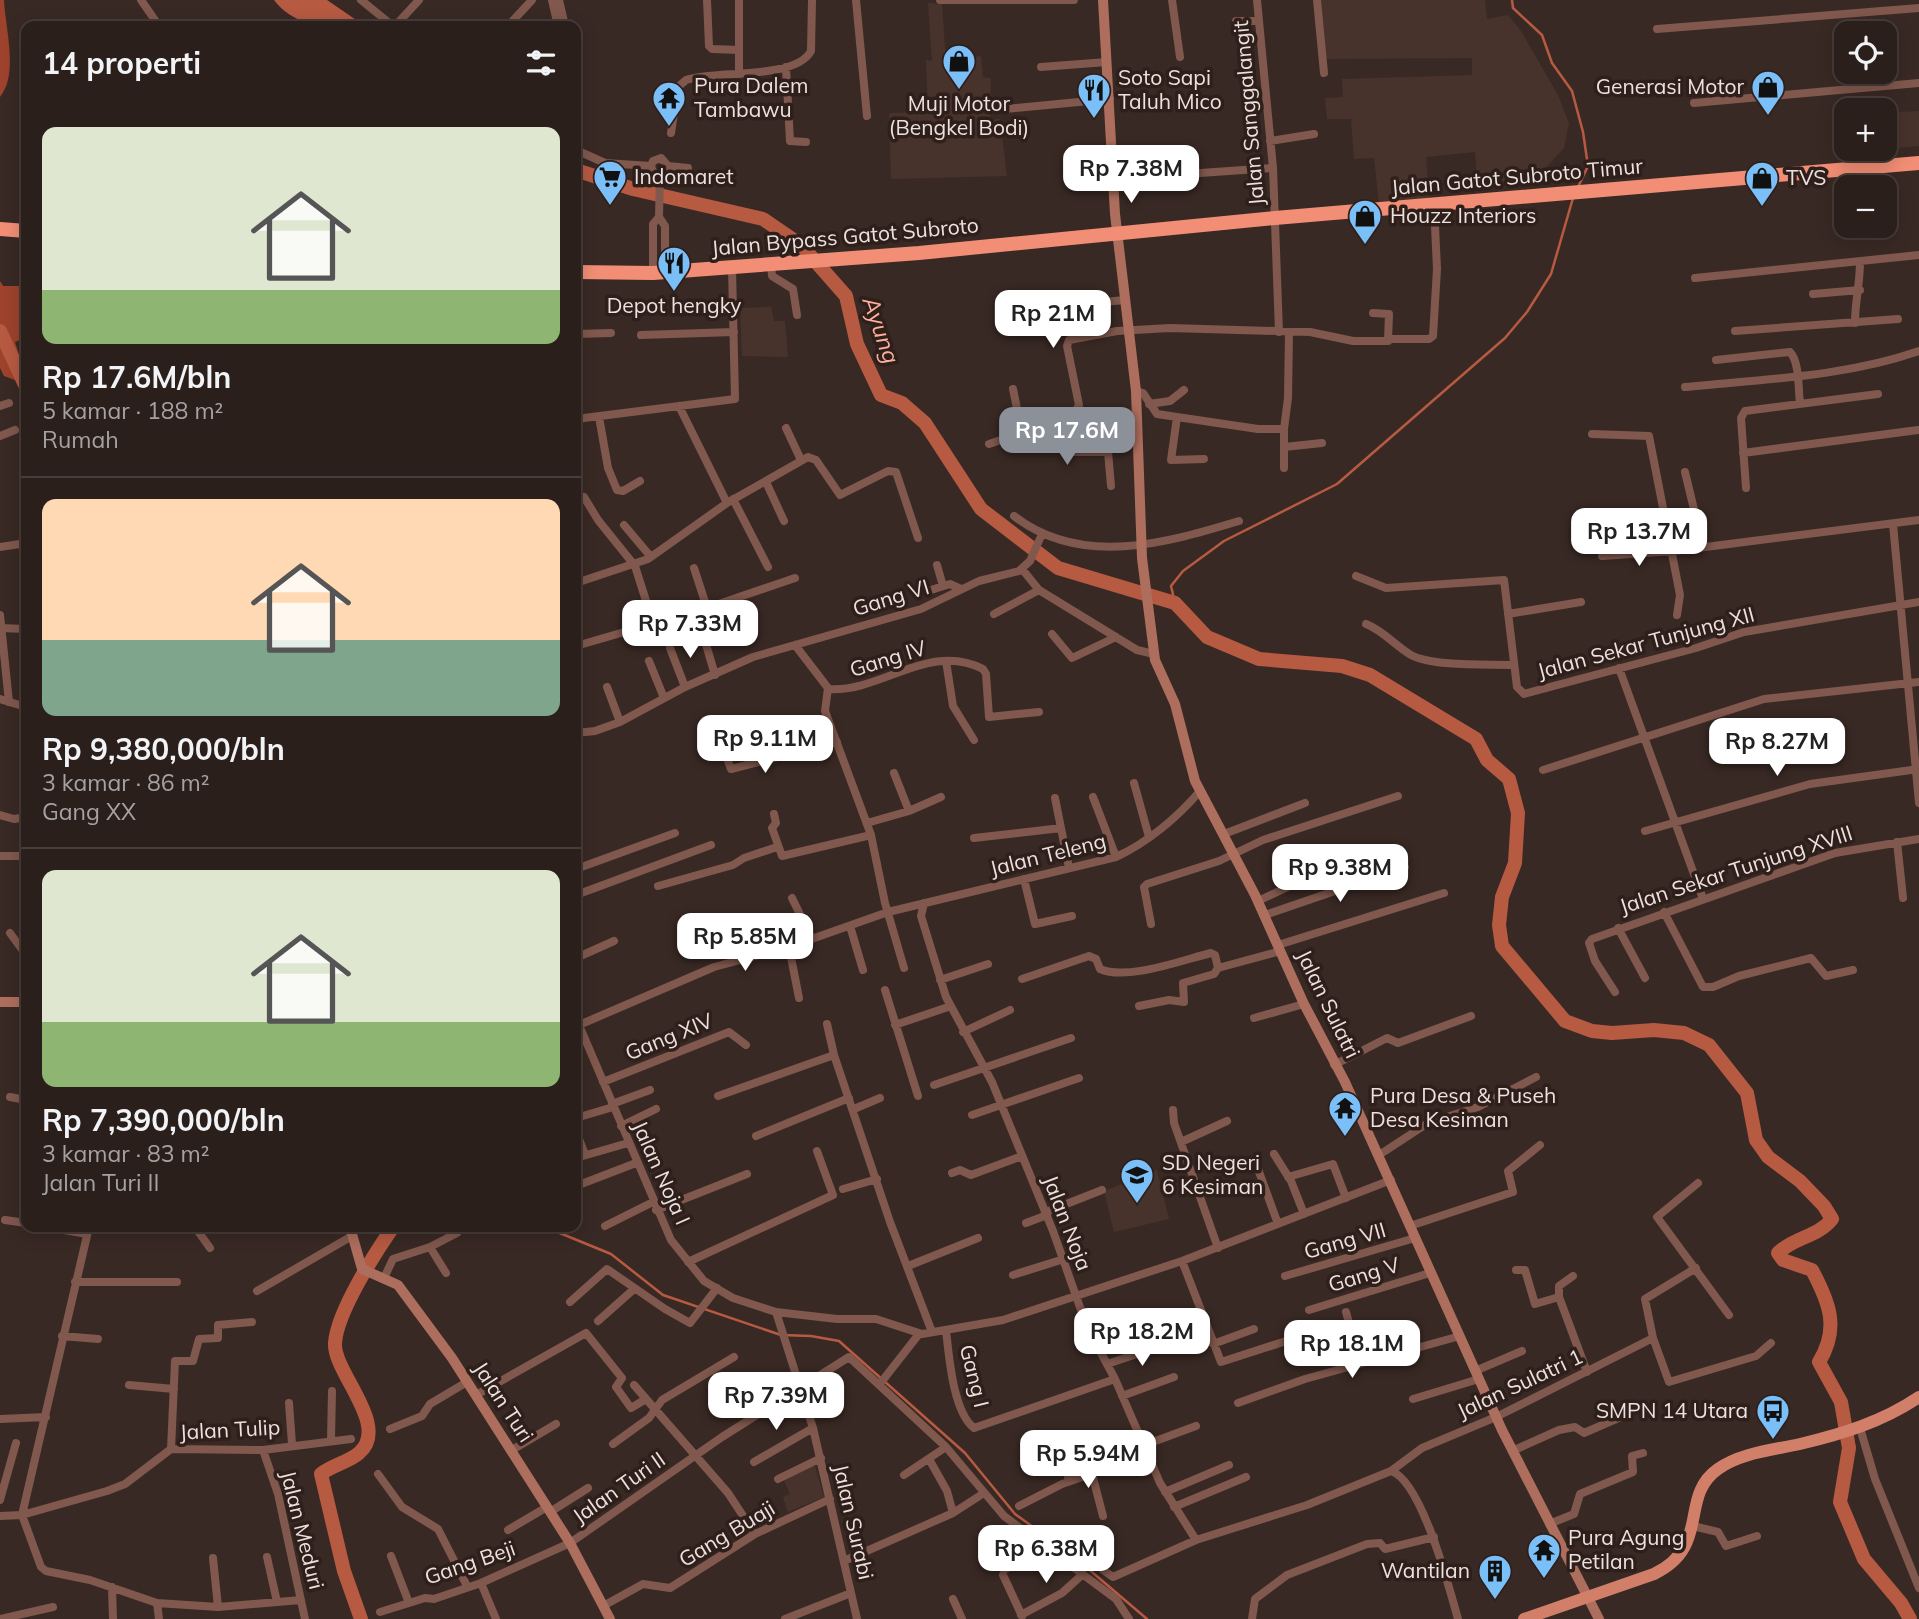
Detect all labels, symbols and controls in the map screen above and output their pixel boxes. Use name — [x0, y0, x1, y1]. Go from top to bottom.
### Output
street label: Jalan Sanggalangit — [1227, 19, 1269, 207]
map controls — [1834, 21, 1897, 238]
button: locate — [1834, 21, 1897, 84]
shop icon: Muji Motor (Bengkel Bodi) — [940, 42, 978, 91]
text: 14 properti — [42, 44, 201, 82]
icon: filters — [522, 44, 560, 82]
place label: Soto Sapi Taluh Mico — [1118, 64, 1222, 114]
shop icon: Generasi Motor — [1749, 68, 1787, 117]
restaurant icon: Soto Sapi Taluh Mico — [1075, 71, 1113, 120]
place label: Pura Dalem Tambawu — [694, 72, 808, 122]
place label: Generasi Motor — [1596, 73, 1744, 99]
temple icon: Pura Dalem Tambawu — [650, 79, 688, 128]
place label: Muji Motor (Bengkel Bodi) — [889, 90, 1029, 140]
button: + — [1834, 98, 1897, 161]
pin: Rp 7.38M — [1059, 146, 1203, 205]
street label: Jalan Gatot Subroto Timur — [1390, 152, 1644, 200]
text: Rp 7.38M — [1079, 153, 1183, 182]
supermarket icon: Indomaret — [591, 158, 629, 207]
shop icon: TVS — [1743, 159, 1781, 208]
place label: Indomaret — [634, 163, 734, 189]
place label: TVS — [1786, 164, 1826, 190]
icon: home — [238, 173, 364, 299]
button: − — [1834, 175, 1897, 238]
shop icon: Houzz Interiors — [1346, 197, 1384, 246]
place label: Houzz Interiors — [1390, 202, 1536, 228]
street label: Jalan Bypass Gatot Subroto — [710, 211, 980, 261]
restaurant icon: Depot hengky — [655, 244, 693, 293]
pin: Rp 21M — [996, 290, 1110, 350]
water label: Ayung — [856, 291, 906, 367]
place label: Depot hengky — [607, 292, 741, 318]
text: Rp 21M — [1011, 298, 1095, 327]
text: Rp 17.6M/bln — [42, 358, 231, 396]
text: 5 kamar · 188 m² — [42, 396, 223, 425]
pin: Rp 17.6M — [995, 407, 1139, 467]
text: Rp 17.6M — [1015, 415, 1119, 444]
text: Rumah — [42, 425, 119, 454]
pin: Rp 13.7M — [1567, 508, 1711, 568]
text: Rp 13.7M — [1587, 516, 1691, 545]
icon: home — [238, 545, 364, 671]
street label: Gang VI — [849, 573, 932, 621]
pin: Rp 7.33M — [618, 600, 762, 660]
street label: Jalan Sekar Tunjung XII — [1534, 601, 1757, 684]
text: Rp 7.33M — [638, 608, 742, 637]
street label: Gang IV — [846, 634, 929, 682]
pin: Rp 9.11M — [693, 716, 837, 775]
pin: Rp 8.27M — [1705, 718, 1849, 778]
text: Rp 9.11M — [713, 723, 817, 752]
text: Rp 8.27M — [1725, 726, 1829, 755]
text: Rp 9,380,000/bln — [42, 730, 285, 768]
text: 3 kamar · 86 m² — [42, 768, 210, 797]
text: Gang XX — [42, 797, 136, 826]
street label: Jalan Sekar Tunjung XVIII — [1616, 819, 1855, 919]
street label: Jalan Teleng — [987, 827, 1109, 881]
pin: Rp 9.38M — [1268, 844, 1412, 904]
text: Rp 9.38M — [1288, 852, 1392, 881]
pin: Rp 5.85M — [673, 914, 817, 973]
icon: home — [238, 916, 364, 1042]
text: Rp 5.85M — [693, 921, 797, 950]
street label: Jalan Sulatri — [1291, 945, 1366, 1062]
street label: Gang XIV — [621, 1007, 717, 1065]
place label: Pura Desa & Puseh Desa Kesiman — [1370, 1082, 1556, 1132]
temple icon: Pura Desa & Puseh Desa Kesiman — [1326, 1089, 1364, 1138]
text: Rp 7,390,000/bln — [42, 1101, 285, 1139]
street label: Jalan Noja I — [627, 1117, 696, 1229]
text: 3 kamar · 83 m² — [42, 1139, 210, 1168]
place label: SD Negeri 6 Kesiman — [1162, 1149, 1263, 1199]
school or university icon: SD Negeri 6 Kesiman — [1118, 1156, 1156, 1205]
text: Jalan Turi II — [42, 1168, 159, 1197]
street label: Jalan Noja — [1038, 1171, 1098, 1274]
street label: Gang VII — [1301, 1216, 1389, 1264]
street label: Gang V — [1325, 1251, 1403, 1297]
pin: Rp 18.2M — [1070, 1308, 1214, 1368]
text: Rp 18.2M — [1090, 1316, 1194, 1345]
pin: Rp 18.1M — [1280, 1320, 1424, 1380]
text: Rp 18.1M — [1300, 1328, 1404, 1357]
street label: Gang I — [955, 1342, 995, 1410]
street label: Jalan Sulatri 1 — [1453, 1343, 1587, 1424]
street label: Jalan Turi — [468, 1356, 539, 1447]
pin: Rp 7.39M — [704, 1372, 848, 1432]
text: Rp 7.39M — [724, 1380, 828, 1409]
bus stop icon: SMPN 14 Utara — [1754, 1392, 1792, 1441]
place label: SMPN 14 Utara — [1596, 1397, 1748, 1423]
street label: Jalan Tulip — [179, 1413, 281, 1445]
pin: Rp 5.94M — [1016, 1430, 1160, 1490]
text: Rp 5.94M — [1036, 1438, 1140, 1467]
street label: Jalan Turi II — [567, 1446, 670, 1529]
street label: Jalan Surabi — [828, 1461, 880, 1582]
street label: Jalan Meduri — [276, 1468, 330, 1592]
street label: Gang Buaji — [674, 1494, 779, 1572]
place label: Pura Agung Petilan — [1568, 1524, 1684, 1574]
pin: Rp 6.38M — [974, 1526, 1118, 1585]
temple icon: Pura Agung Petilan — [1525, 1531, 1563, 1580]
text: Rp 6.38M — [994, 1533, 1098, 1562]
street label: Gang Beji — [421, 1534, 518, 1590]
building icon: Wantilan — [1476, 1552, 1514, 1601]
place label: Wantilan — [1381, 1557, 1470, 1583]

